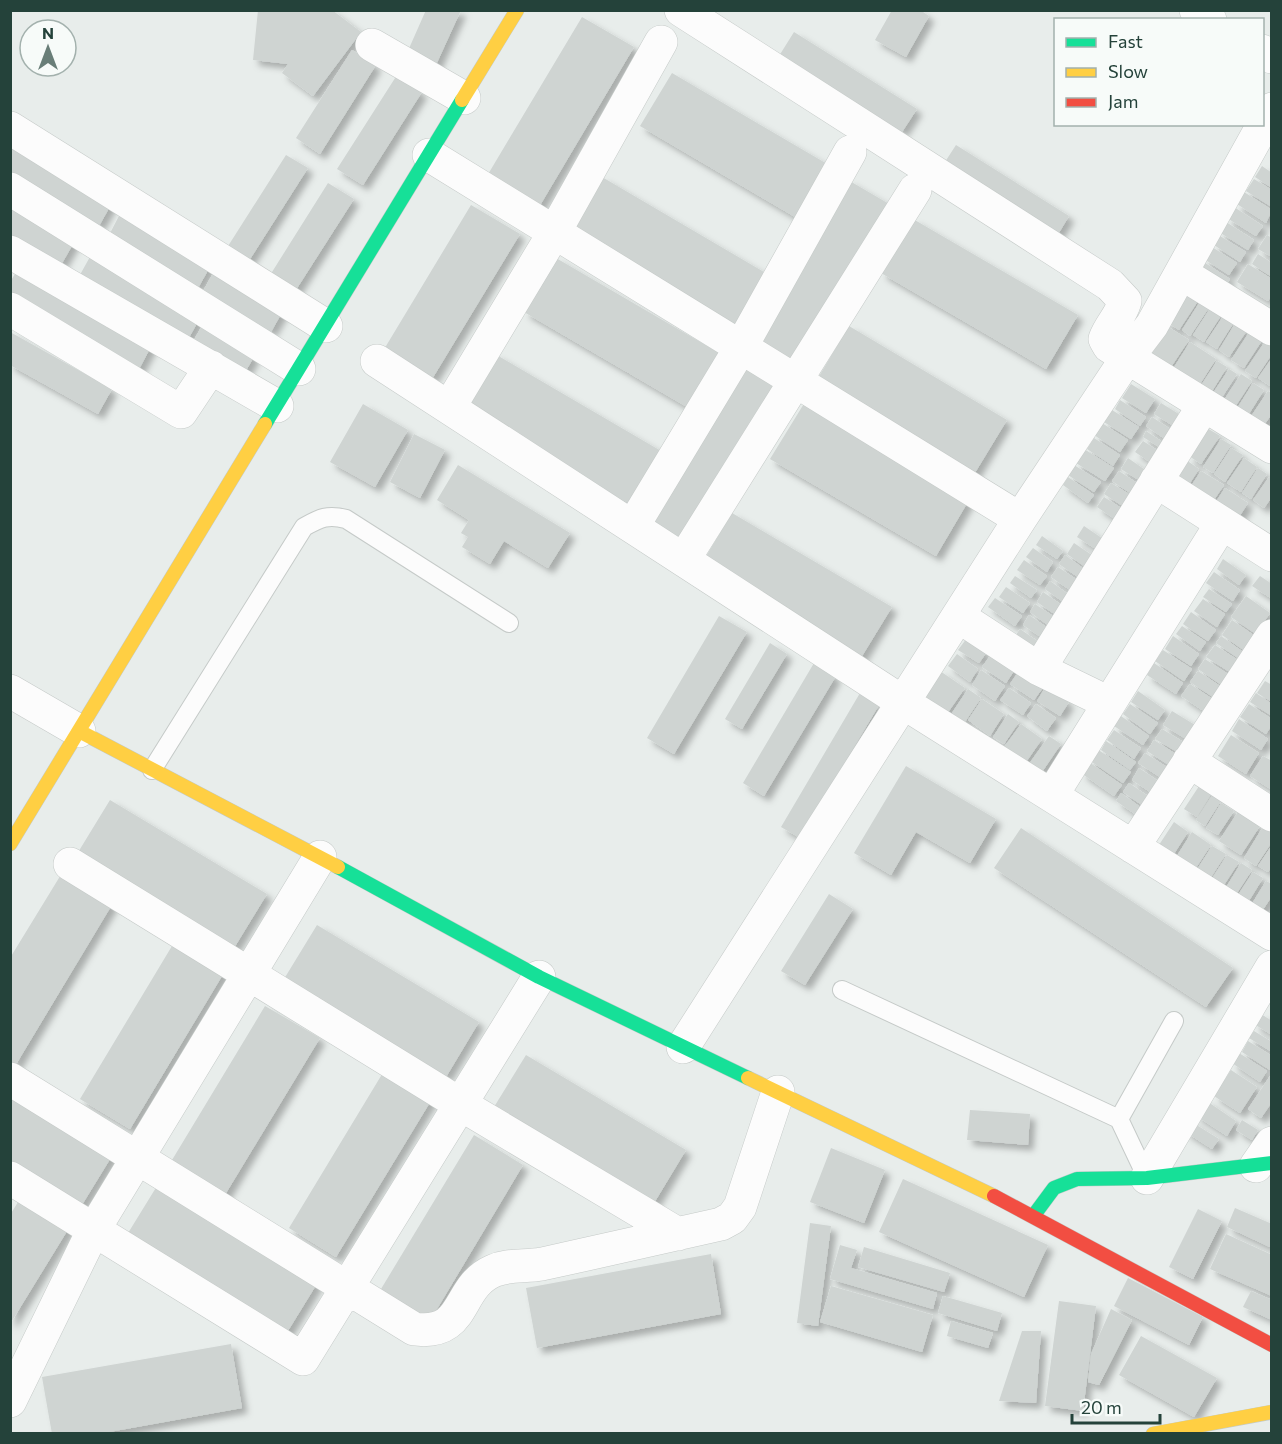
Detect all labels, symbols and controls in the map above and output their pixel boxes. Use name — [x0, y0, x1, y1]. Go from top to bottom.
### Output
north arrow — [18, 18, 78, 78]
legend — [1054, 18, 1264, 126]
text: N — [42, 23, 54, 42]
text: Fast — [1108, 30, 1143, 52]
text: Slow — [1108, 60, 1148, 82]
text: Jam — [1108, 90, 1138, 112]
scale bar — [1072, 1387, 1160, 1425]
text: 20 m — [1081, 1396, 1122, 1418]

